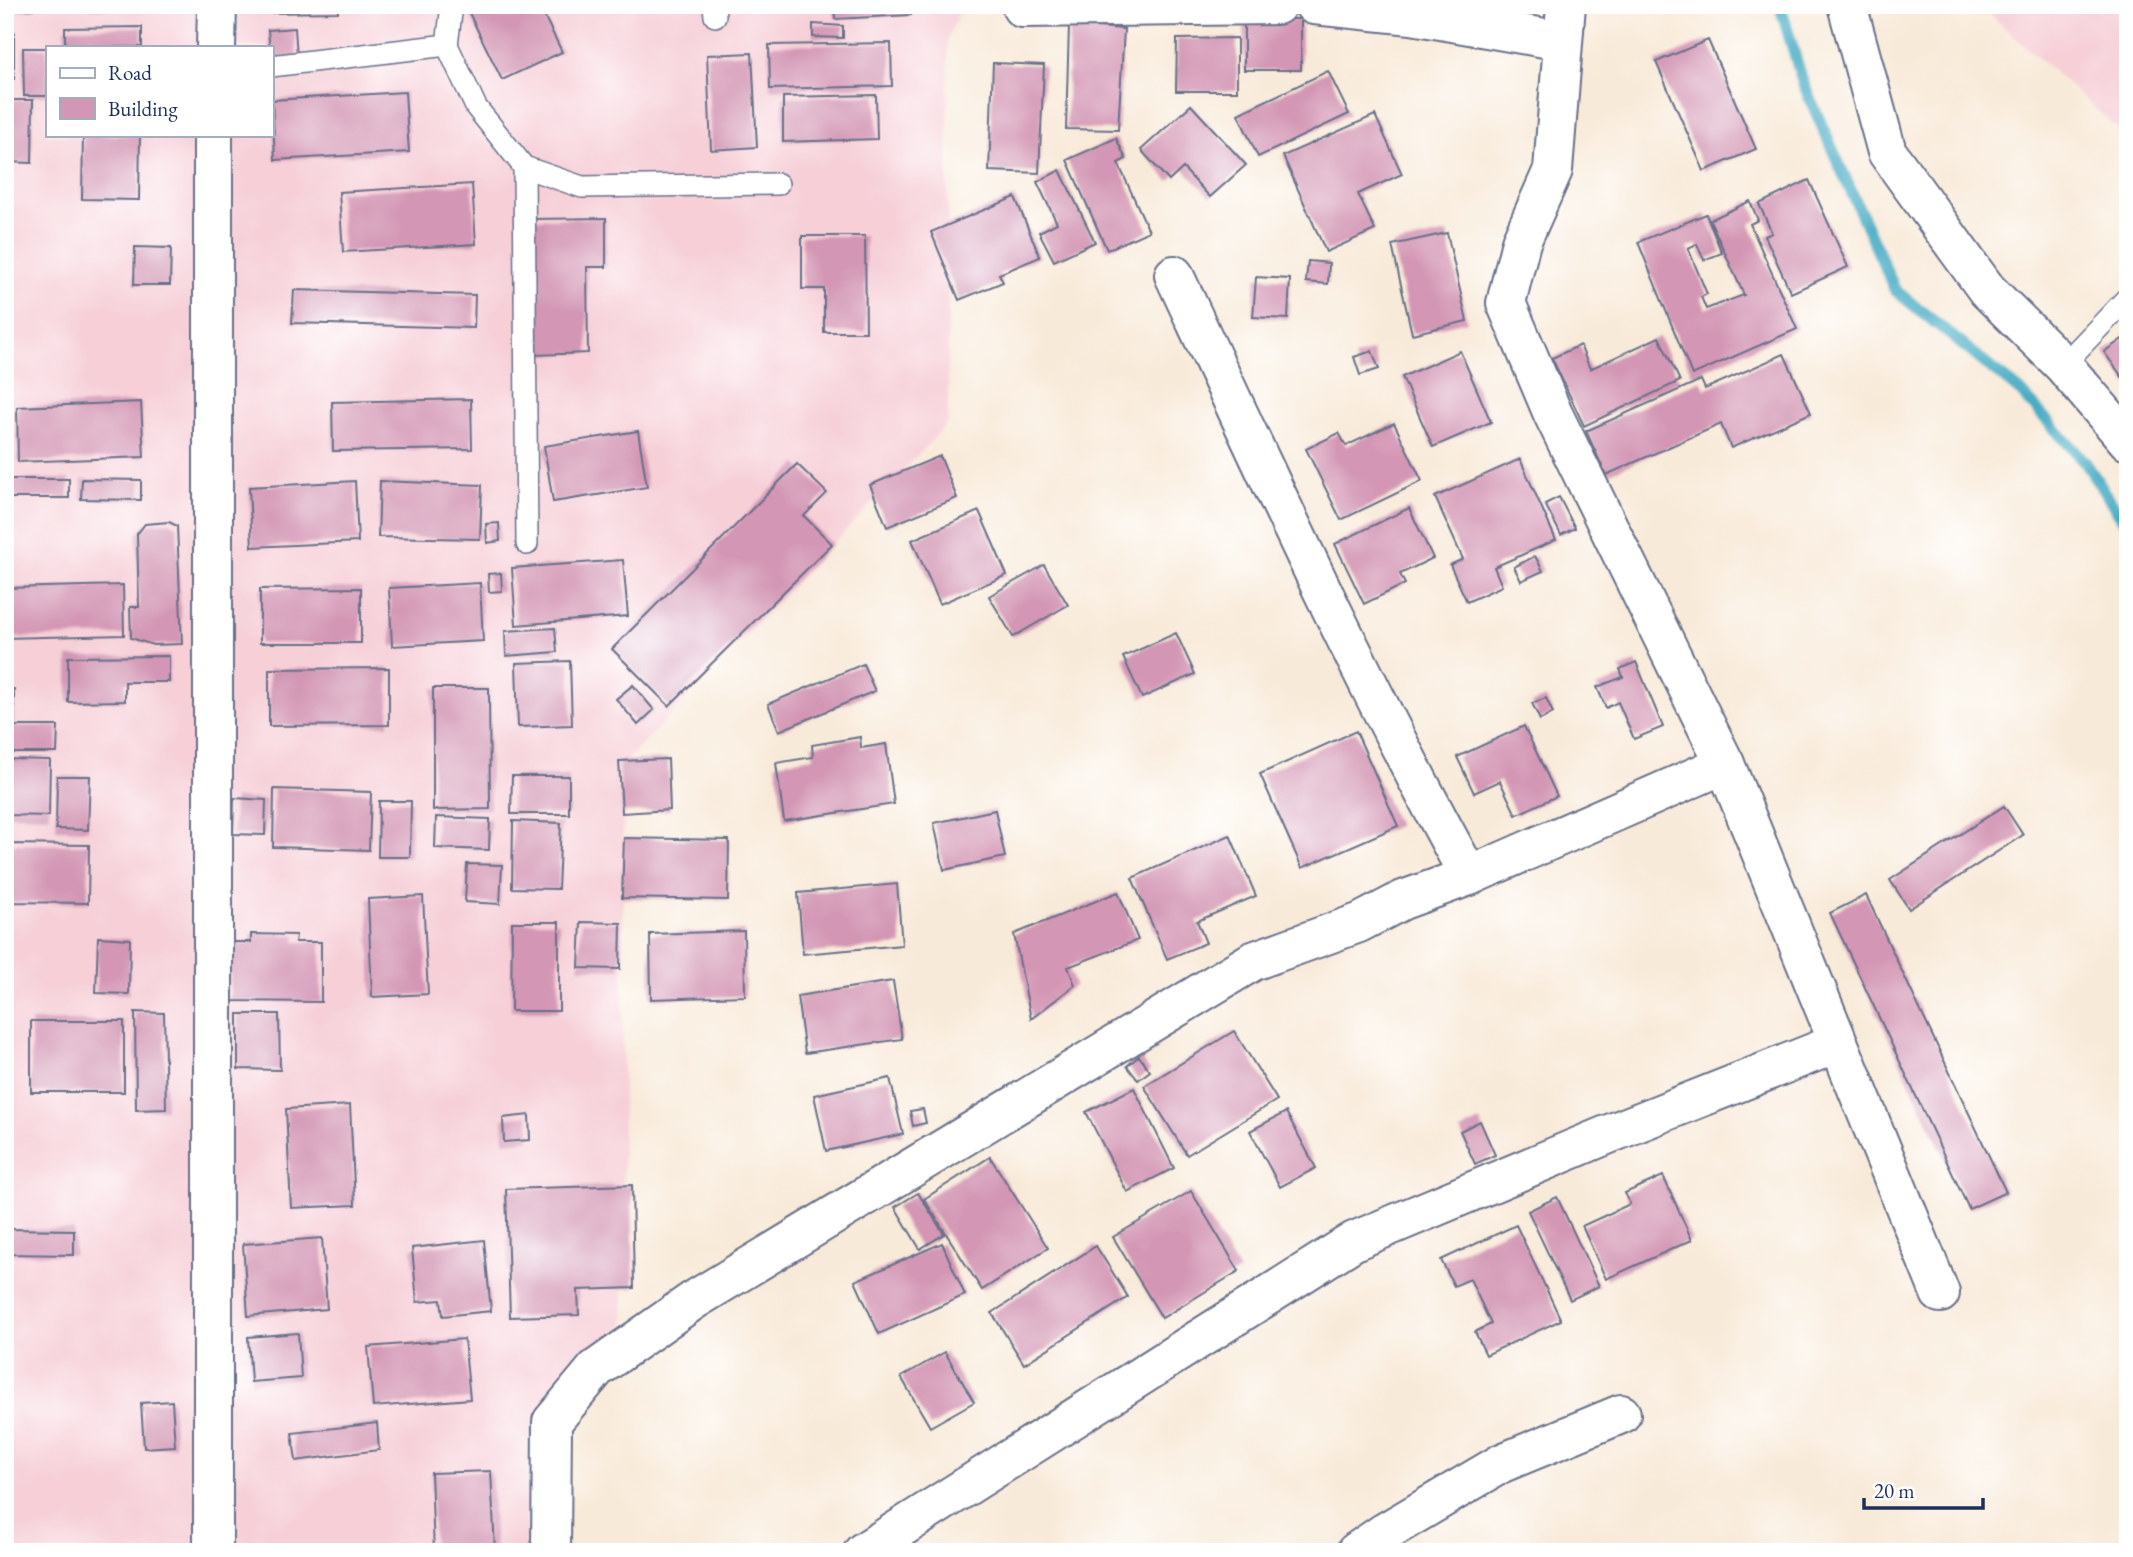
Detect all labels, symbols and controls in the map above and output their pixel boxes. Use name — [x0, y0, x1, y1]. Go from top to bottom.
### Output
legend — [46, 46, 273, 136]
text: Road — [108, 59, 152, 86]
text: Building — [108, 95, 178, 122]
scale bar — [1864, 1466, 1982, 1510]
text: 20 m — [1874, 1477, 1915, 1504]

